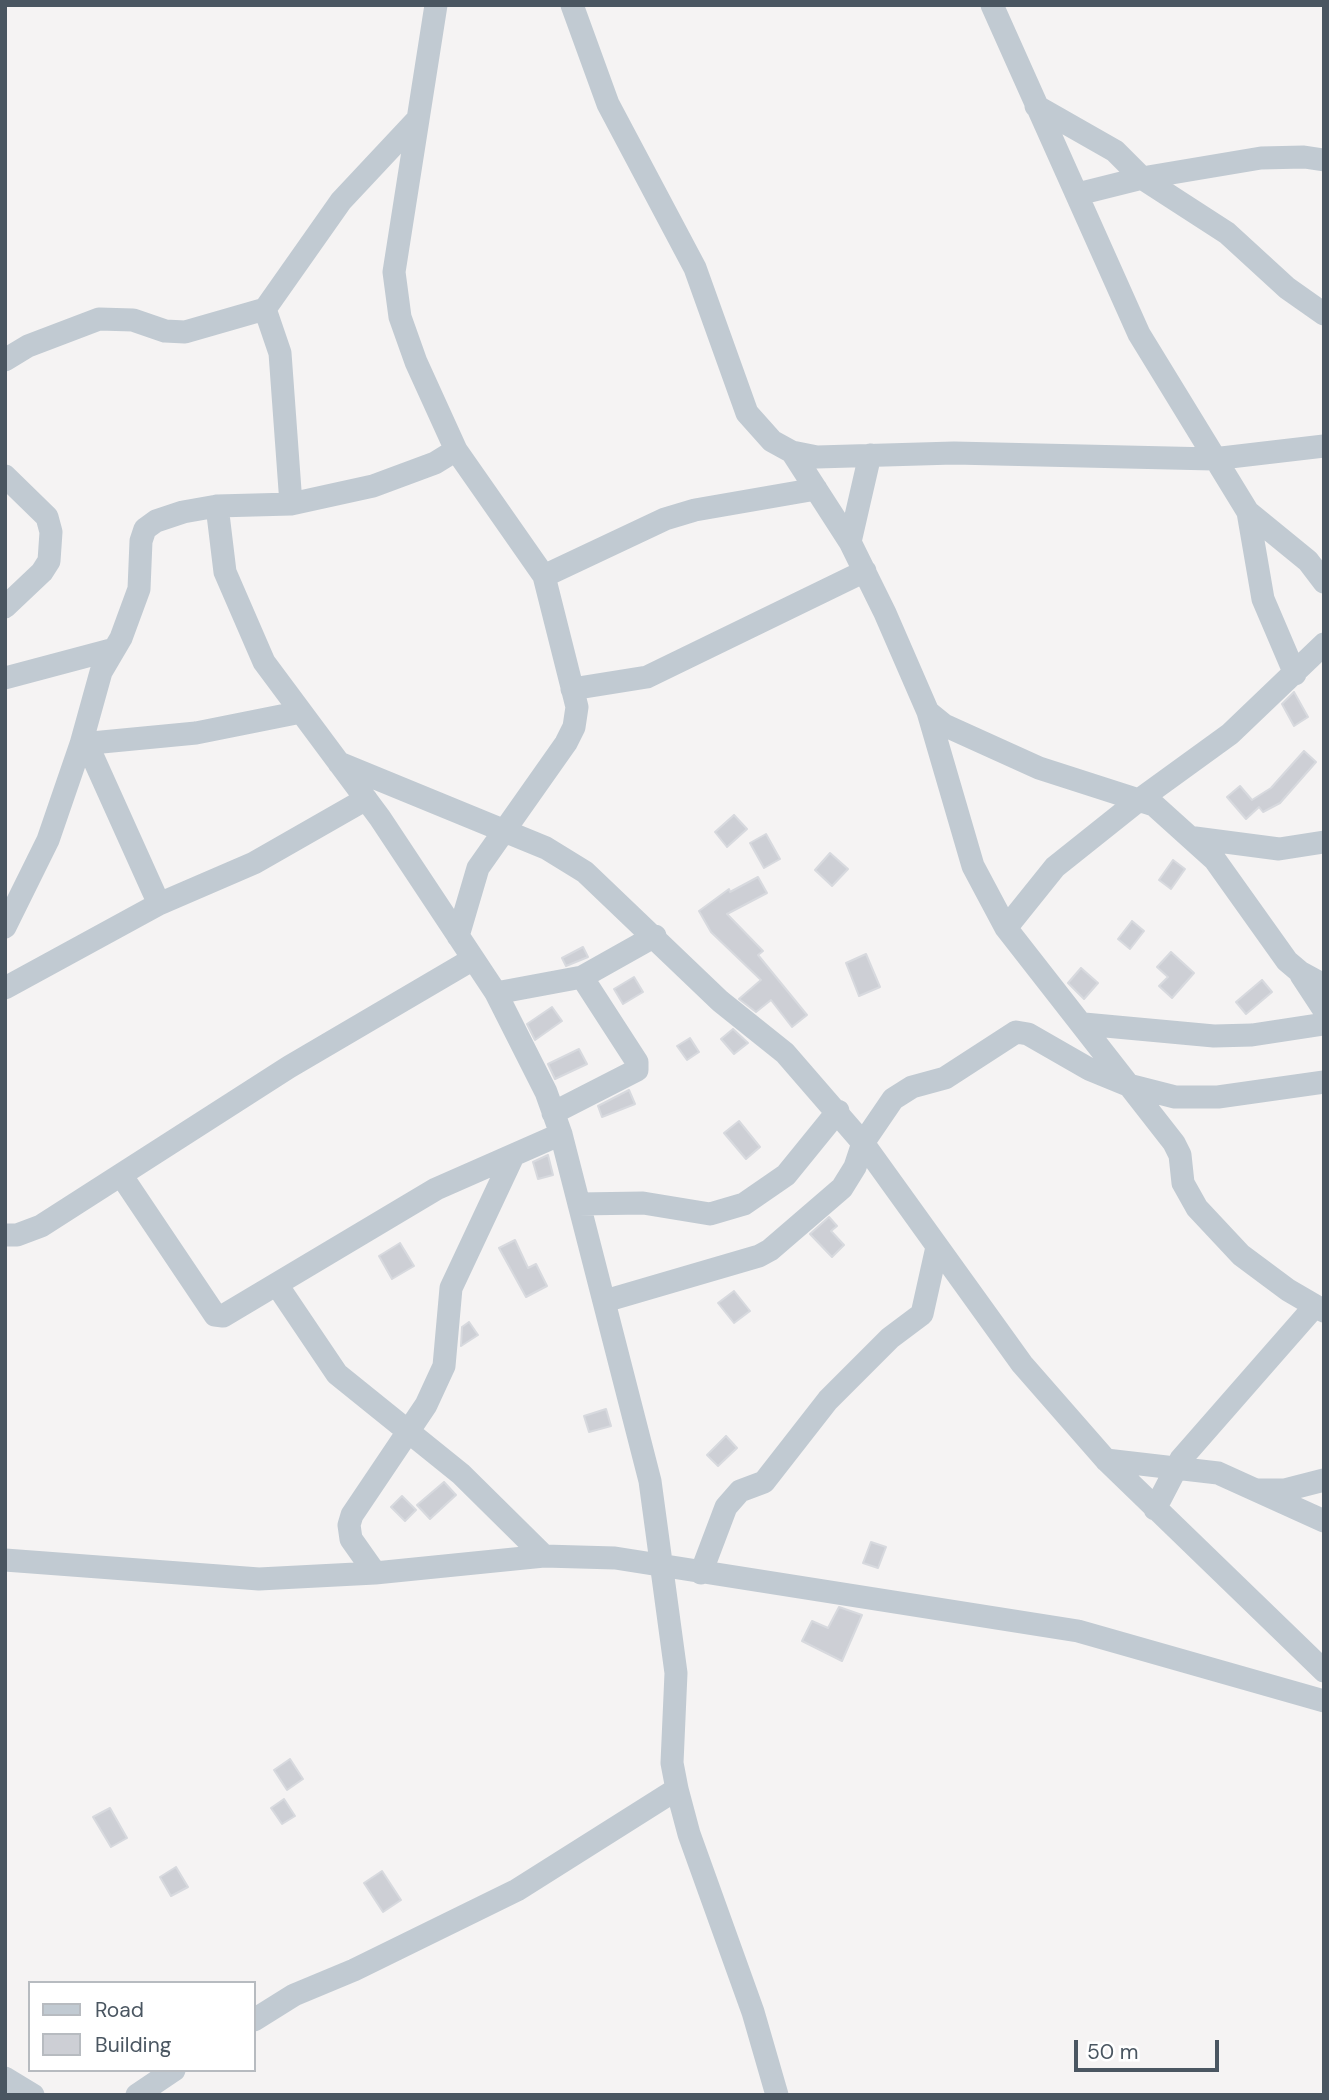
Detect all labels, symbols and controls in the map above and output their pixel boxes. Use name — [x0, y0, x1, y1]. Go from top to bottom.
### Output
legend — [28, 1981, 256, 2072]
text: Road — [95, 1996, 144, 2024]
scale bar — [1077, 2026, 1222, 2070]
text: Building — [95, 2031, 171, 2059]
text: 50 m — [1087, 2038, 1138, 2066]

